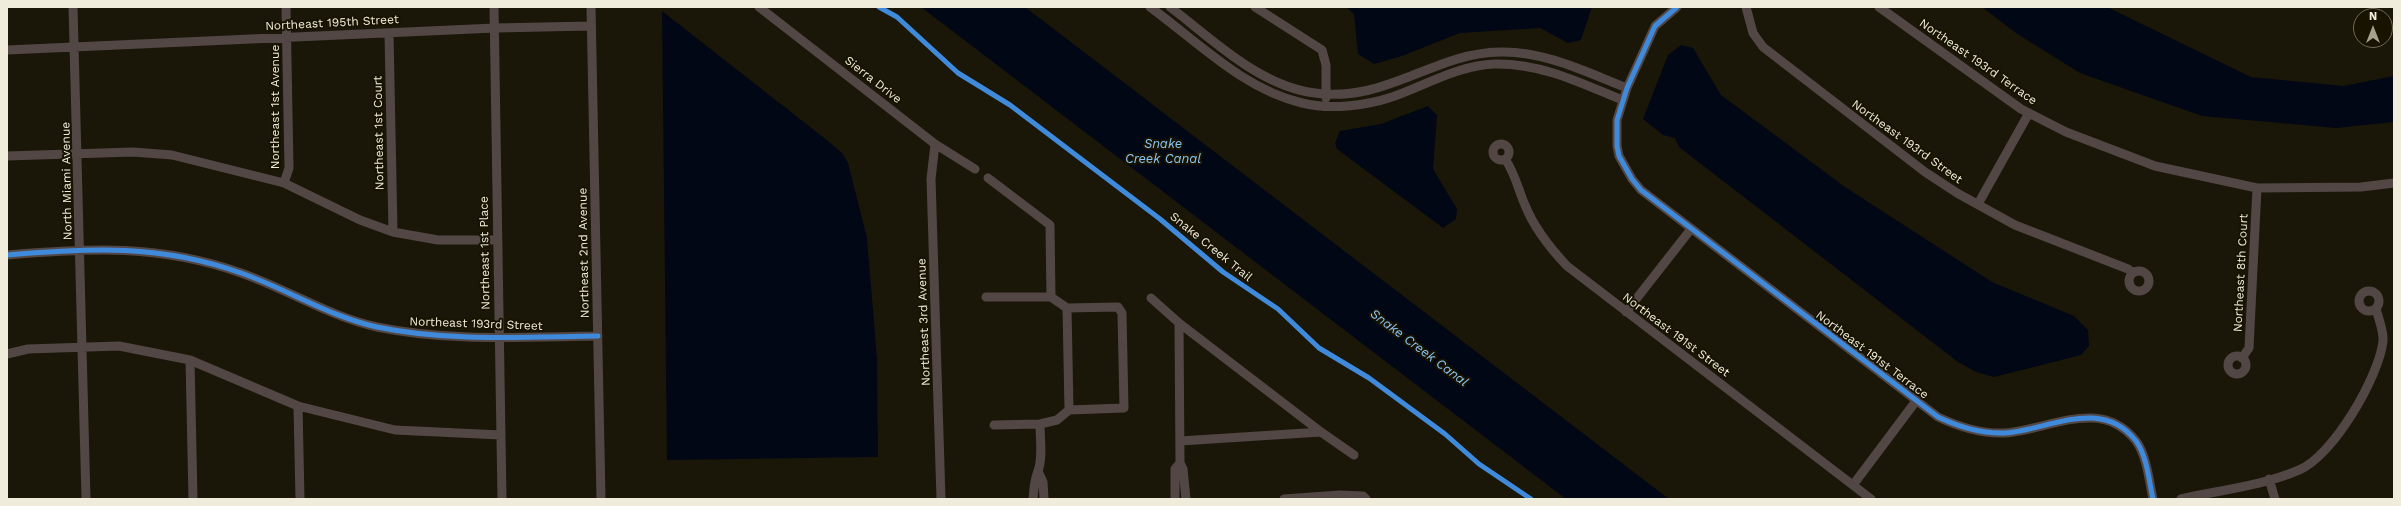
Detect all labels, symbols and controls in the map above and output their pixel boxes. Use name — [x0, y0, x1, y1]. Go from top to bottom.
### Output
north arrow — [2353, 8, 2393, 48]
text: N — [2369, 10, 2377, 23]
street label: Northeast 195th Street — [265, 12, 399, 34]
street label: Northeast 193rd Terrace — [1916, 16, 2040, 108]
street label: Northeast 1st Avenue — [268, 45, 282, 169]
street label: Sierra Drive — [842, 53, 904, 107]
street label: Northeast 1st Court — [371, 76, 387, 190]
street label: Northeast 193rd Street — [1849, 97, 1965, 187]
street label: North Miami Avenue — [59, 122, 75, 240]
water label: Snake Creek Canal — [1125, 136, 1201, 167]
street label: Northeast 2nd Avenue — [576, 188, 592, 318]
street label: Northeast 1st Place — [477, 196, 493, 310]
street label: Snake Creek Trail — [1167, 209, 1255, 285]
street label: Northeast 8th Court — [2231, 214, 2251, 332]
street label: Northeast 3rd Avenue — [915, 258, 933, 386]
street label: Northeast 191st Street — [1620, 290, 1732, 380]
water label: Snake Creek Canal — [1367, 306, 1471, 390]
street label: Northeast 191st Terrace — [1813, 308, 1931, 402]
street label: Northeast 193rd Street — [409, 314, 543, 334]

